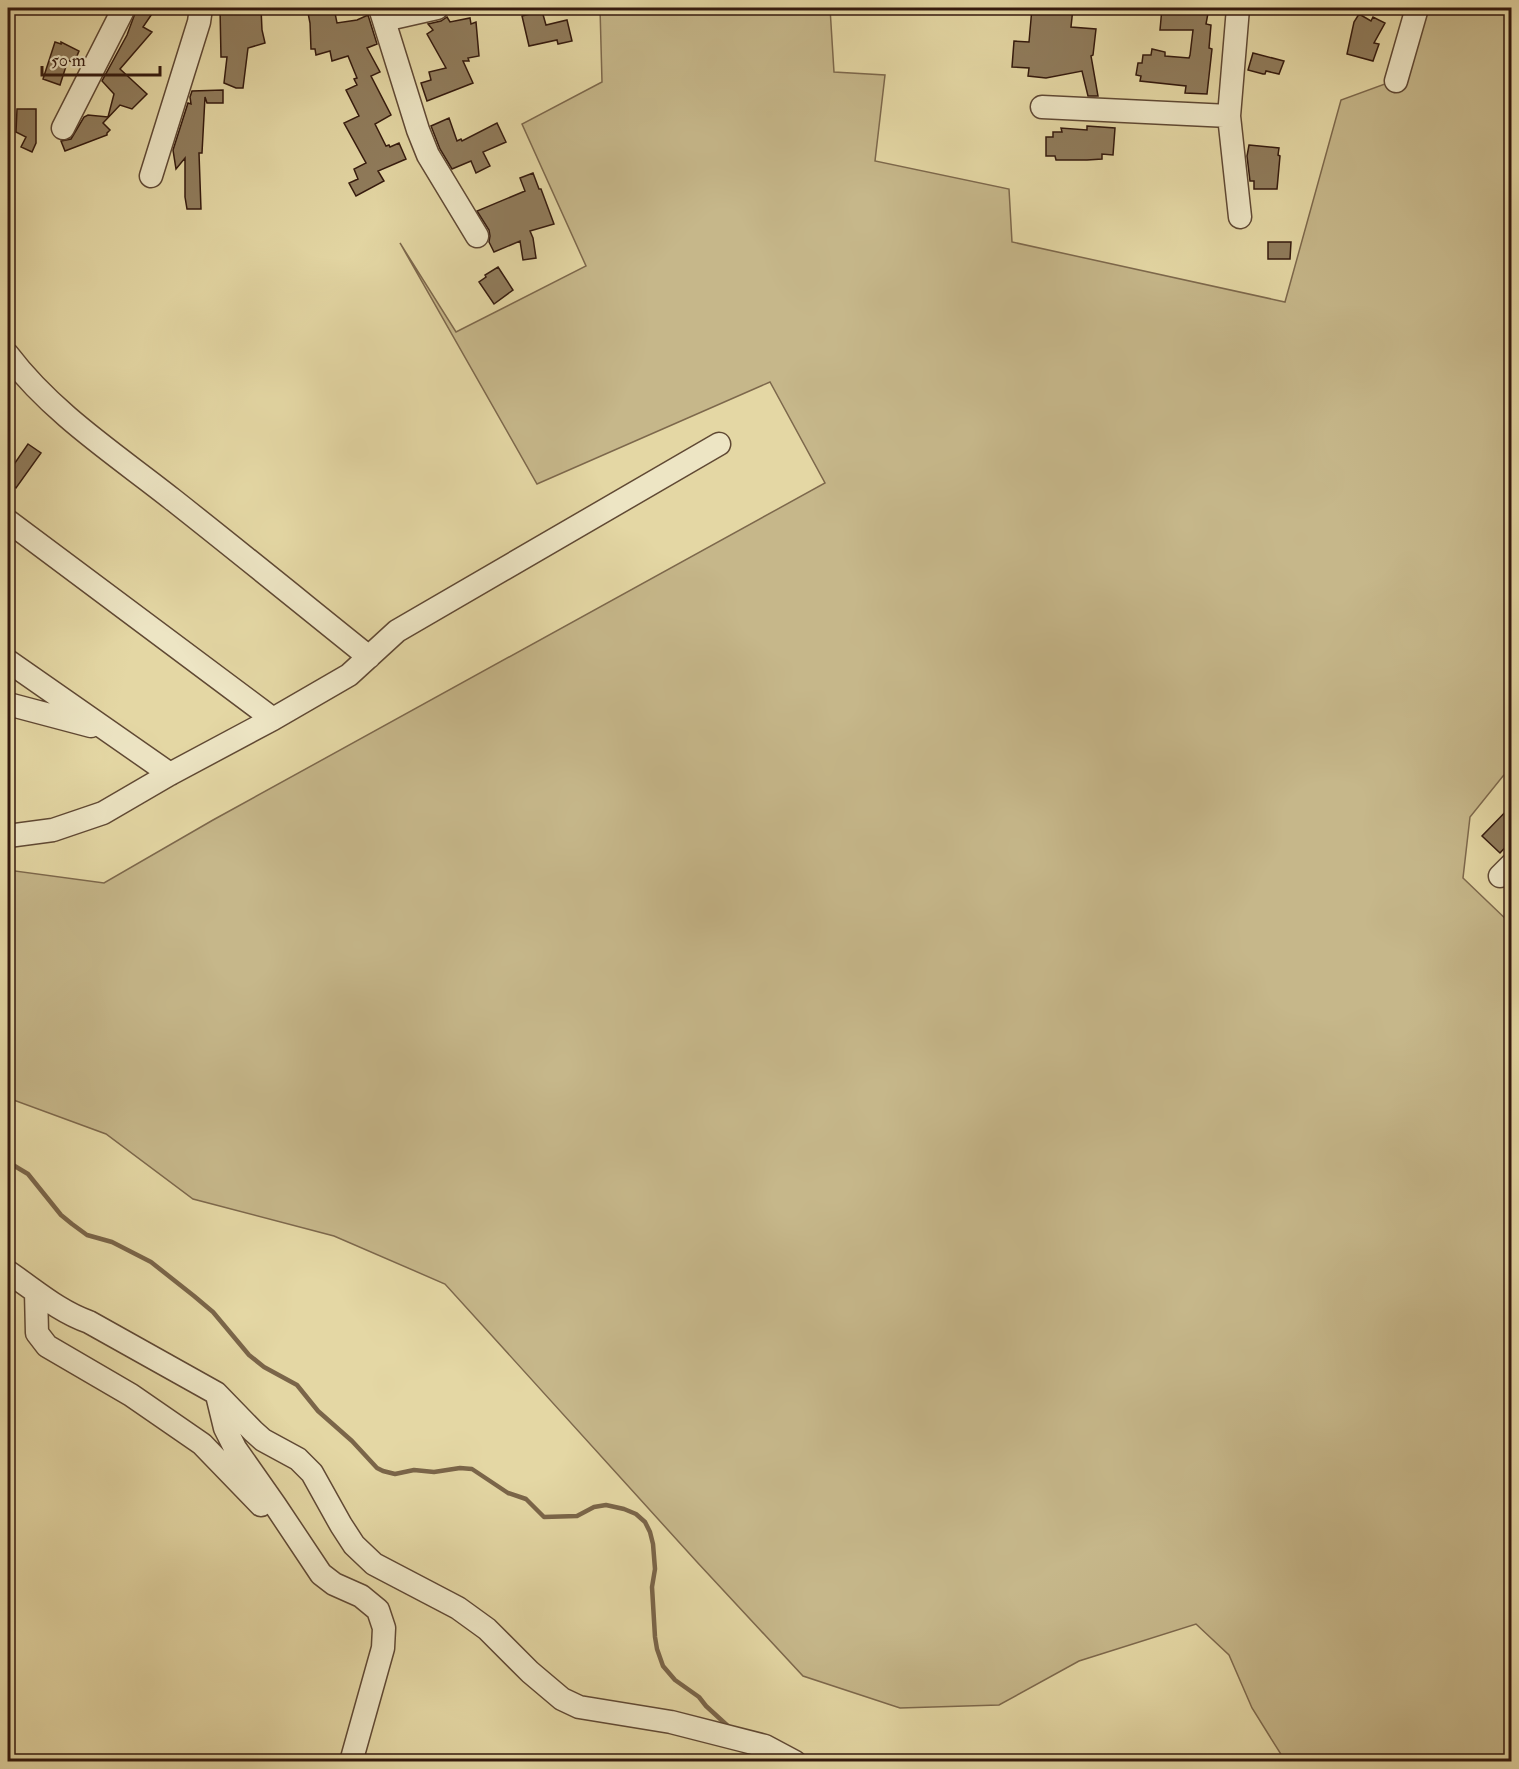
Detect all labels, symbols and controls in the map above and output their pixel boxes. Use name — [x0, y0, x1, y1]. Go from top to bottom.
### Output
scale bar — [42, 39, 160, 77]
text: 50 m — [51, 49, 86, 72]

